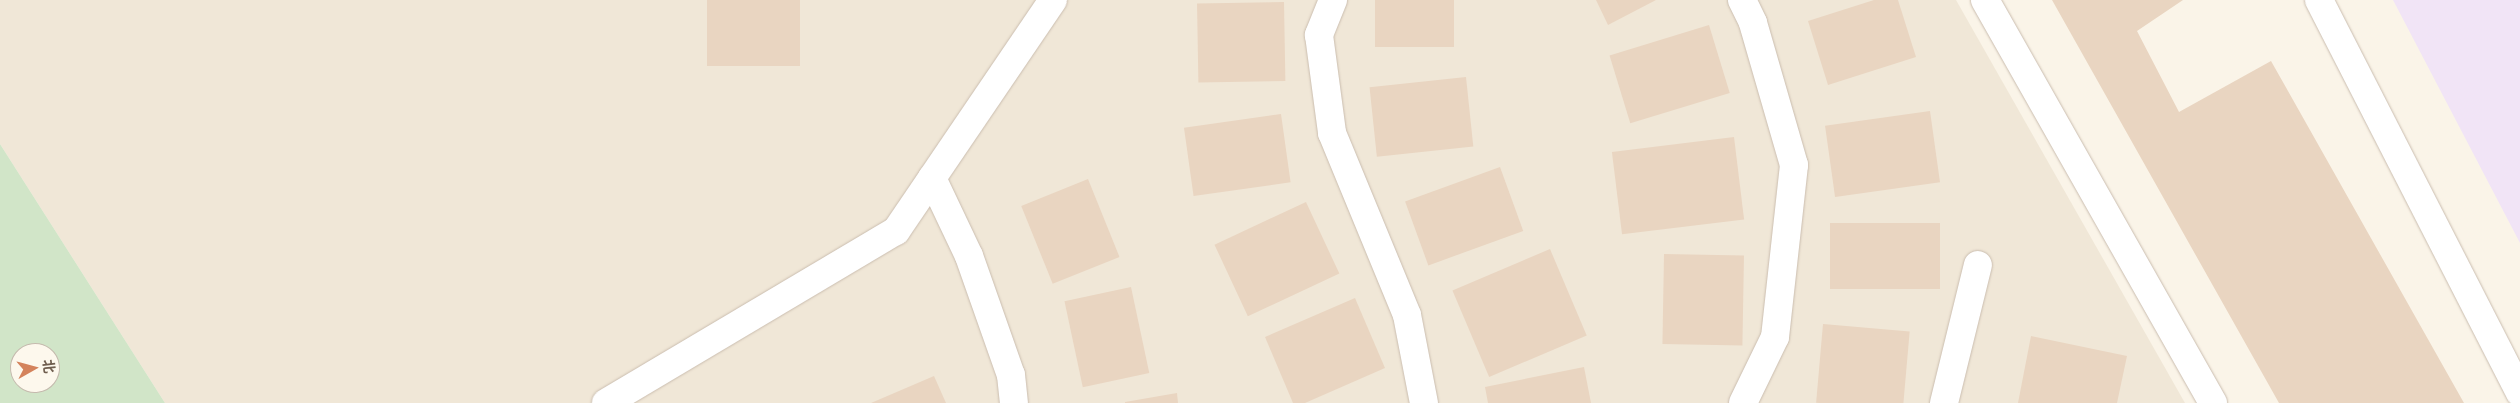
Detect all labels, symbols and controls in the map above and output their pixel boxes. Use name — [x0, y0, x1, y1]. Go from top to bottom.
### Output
north arrow — [10, 343, 60, 393]
text: 北 — [40, 358, 59, 374]

